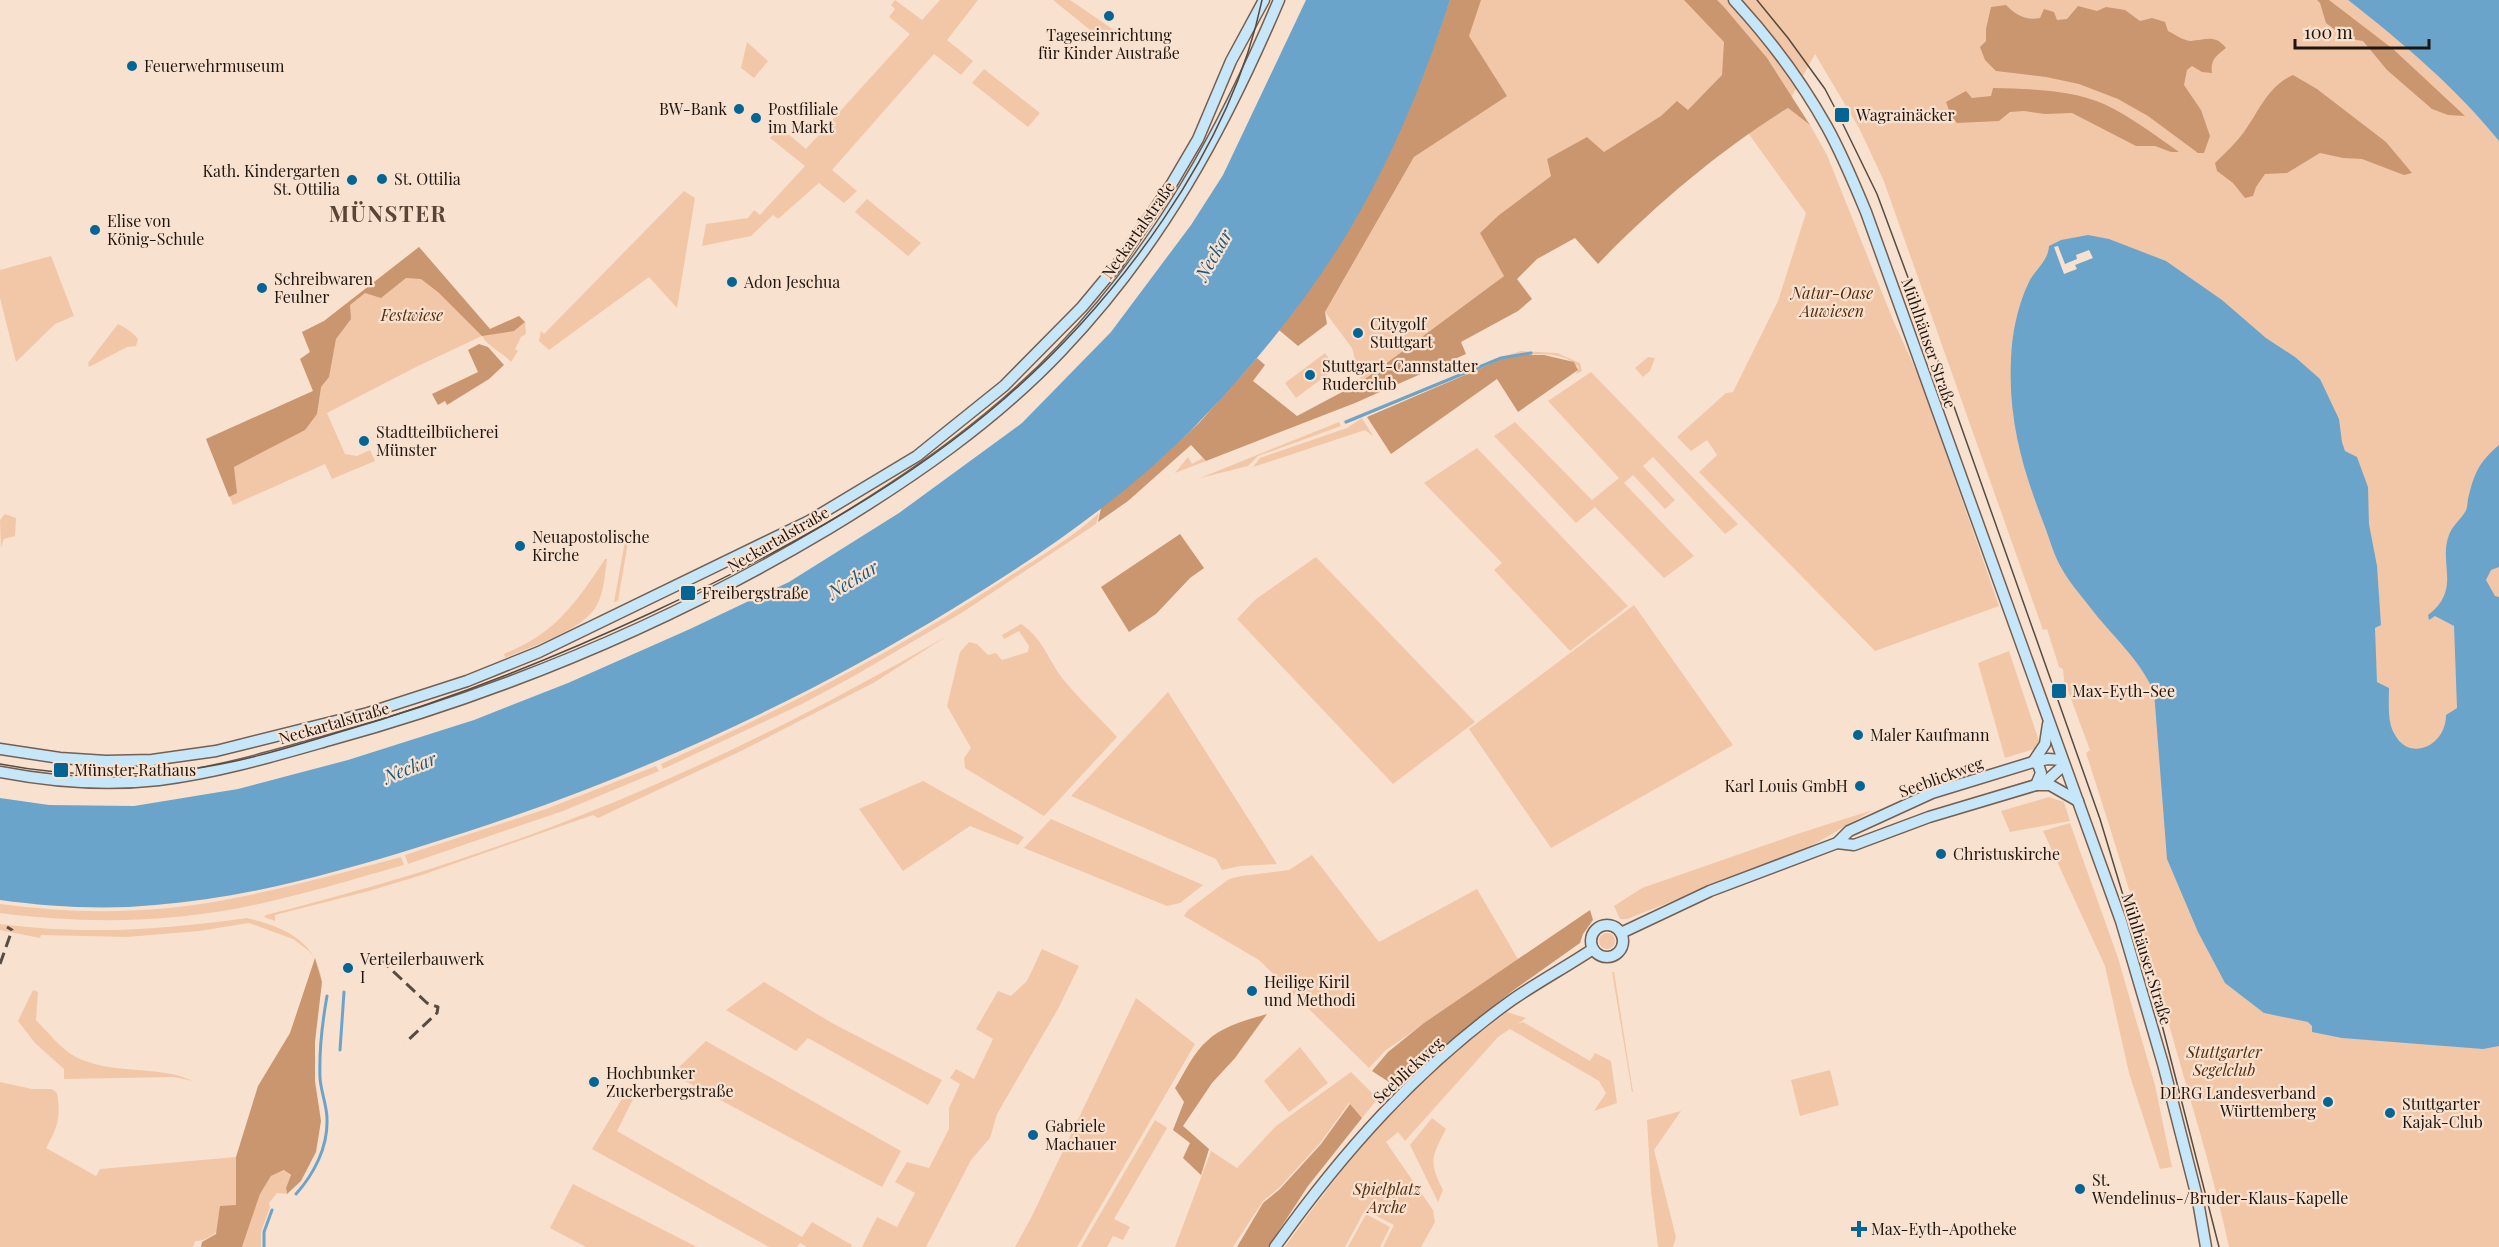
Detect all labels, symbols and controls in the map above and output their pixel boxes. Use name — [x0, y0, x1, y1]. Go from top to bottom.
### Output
marker: Tageseinrichtung für Kinder Austraße — [1102, 9, 1116, 23]
scale bar — [2295, 12, 2428, 50]
text: 100 m — [2304, 20, 2353, 44]
place label: Tageseinrichtung für Kinder Austraße — [1038, 24, 1180, 63]
place label: Feuerwehrmuseum — [144, 55, 284, 76]
marker: Feuerwehrmuseum — [125, 59, 139, 73]
place label: BW-Bank — [659, 98, 727, 119]
place label: Postfiliale im Markt — [768, 98, 838, 137]
marker: BW-Bank — [732, 102, 746, 116]
place label: Wagrainäcker — [1855, 104, 1955, 125]
marker: Wagrainäcker — [1833, 106, 1851, 124]
marker: Postfiliale im Markt — [749, 111, 763, 125]
place label: Kath. Kindergarten St. Ottilia — [203, 160, 340, 199]
place label: St. Ottilia — [394, 168, 461, 189]
marker: St. Ottilia — [375, 172, 389, 186]
marker: Kath. Kindergarten St. Ottilia — [345, 173, 359, 187]
street label: Neckartalstraße — [1096, 177, 1179, 282]
district label: MÜNSTER — [329, 198, 447, 228]
place label: Elise von König-Schule — [107, 210, 204, 249]
marker: Elise von König-Schule — [88, 223, 102, 237]
water label: Neckar — [1188, 224, 1238, 286]
place label: Schreibwaren Feulner — [274, 268, 373, 307]
place label: Adon Jeschua — [743, 271, 840, 292]
marker: Adon Jeschua — [725, 275, 739, 289]
street label: Mühlhäuser Straße — [1897, 275, 1962, 411]
marker: Schreibwaren Feulner — [255, 281, 269, 295]
park label: Natur-Oase Auwiesen — [1789, 282, 1873, 321]
park label: Festwiese — [380, 304, 443, 325]
place label: Citygolf Stuttgart — [1370, 313, 1433, 352]
marker: Citygolf Stuttgart — [1351, 326, 1365, 340]
place label: Stuttgart-Cannstatter Ruderclub — [1322, 355, 1478, 394]
marker: Stuttgart-Cannstatter Ruderclub — [1303, 368, 1317, 382]
place label: Stadtteilbücherei Münster — [376, 421, 499, 460]
marker: Stadtteilbücherei Münster — [357, 434, 371, 448]
street label: Neckartalstraße — [723, 501, 832, 576]
place label: Neuapostolische Kirche — [532, 526, 650, 565]
marker: Neuapostolische Kirche — [513, 539, 527, 553]
water label: Neckar — [821, 554, 883, 605]
place label: Freibergstraße — [702, 582, 809, 603]
marker: Freibergstraße — [679, 584, 697, 602]
place label: Max-Eyth-See — [2072, 680, 2175, 701]
marker: Max-Eyth-See — [2050, 682, 2068, 700]
street label: Neckartalstraße — [276, 697, 392, 748]
place label: Maler Kaufmann — [1870, 724, 1990, 745]
marker: Maler Kaufmann — [1851, 728, 1865, 742]
water label: Neckar — [378, 746, 441, 789]
street label: Seeblickweg — [1896, 751, 1986, 801]
place label: Münster Rathaus — [74, 759, 196, 780]
marker: Münster Rathaus — [52, 761, 70, 779]
place label: Karl Louis GmbH — [1725, 775, 1848, 796]
marker: Karl Louis GmbH — [1853, 779, 1867, 793]
place label: Christuskirche — [1953, 843, 2060, 864]
marker: Christuskirche — [1934, 847, 1948, 861]
street label: Mühlhäuser Straße — [2117, 890, 2177, 1027]
place label: Verteilerbauwerk I — [359, 948, 484, 987]
marker: Verteilerbauwerk I — [341, 961, 355, 975]
place label: Heilige Kiril und Methodi — [1264, 971, 1356, 1010]
marker: Heilige Kiril und Methodi — [1245, 984, 1259, 998]
street label: Seeblickweg — [1368, 1031, 1447, 1107]
park label: Stuttgarter Segelclub — [2185, 1041, 2263, 1080]
place label: Hochbunker Zuckerbergstraße — [606, 1062, 734, 1101]
marker: Hochbunker Zuckerbergstraße — [587, 1075, 601, 1089]
place label: DLRG Landesverband Württemberg — [2160, 1082, 2317, 1121]
place label: Stuttgarter Kajak-Club — [2402, 1093, 2483, 1132]
marker: DLRG Landesverband Württemberg — [2321, 1095, 2335, 1109]
marker: Stuttgarter Kajak-Club — [2383, 1106, 2397, 1120]
place label: Gabriele Machauer — [1045, 1115, 1117, 1154]
marker: Gabriele Machauer — [1026, 1128, 1040, 1142]
place label: St. Wendelinus-/Bruder-Klaus-Kapelle — [2091, 1169, 2348, 1208]
park label: Spielplatz Arche — [1352, 1178, 1422, 1217]
marker: St. Wendelinus-/Bruder-Klaus-Kapelle — [2073, 1182, 2087, 1196]
place label: Max-Eyth-Apotheke — [1871, 1218, 2017, 1239]
marker: Max-Eyth-Apotheke — [1852, 1222, 1866, 1236]

